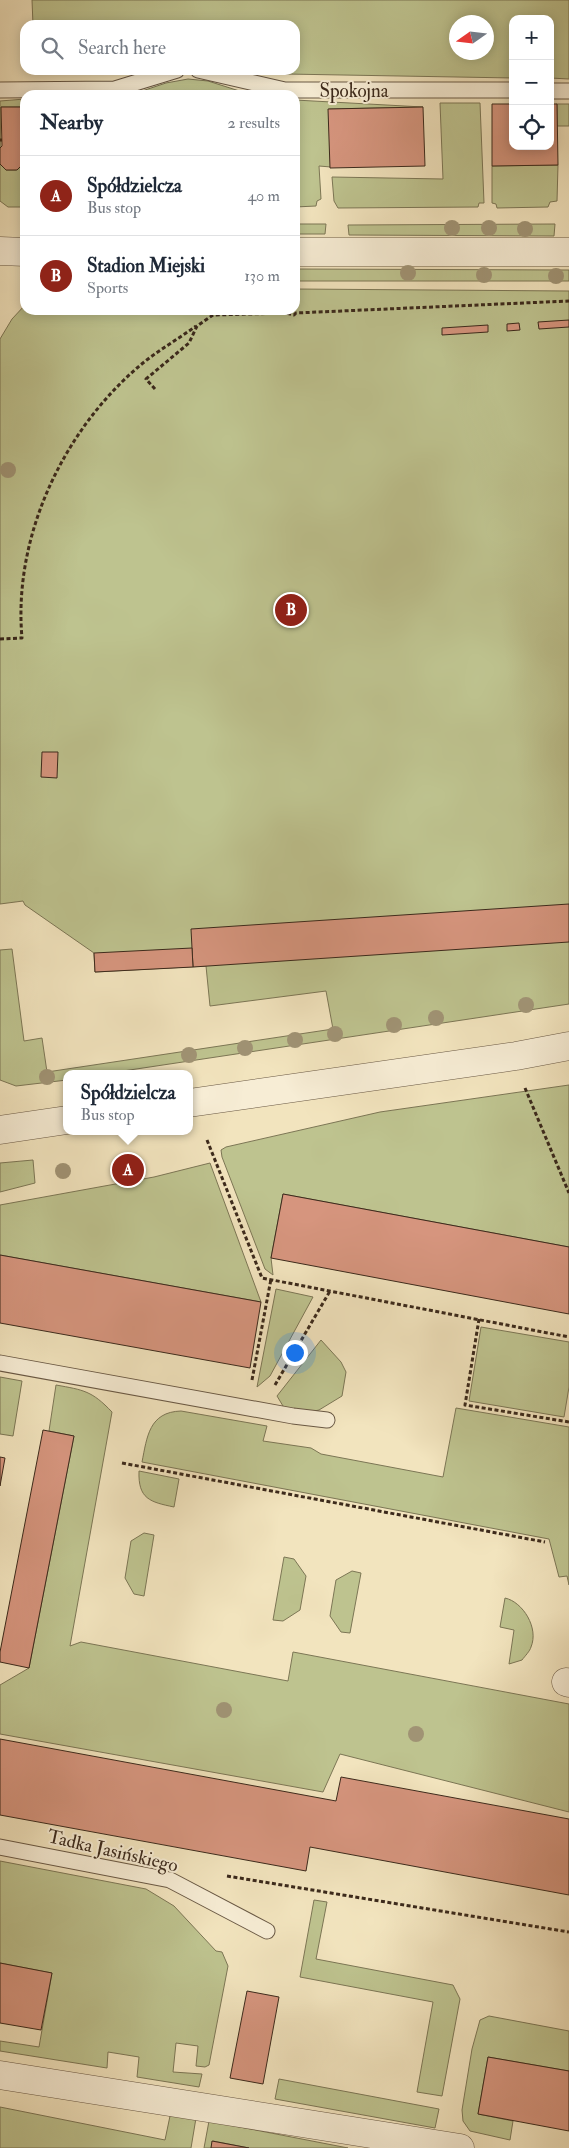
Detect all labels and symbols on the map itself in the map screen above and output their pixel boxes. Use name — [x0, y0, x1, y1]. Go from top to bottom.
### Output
north arrow — [449, 15, 494, 60]
street label: Spokojna — [319, 79, 389, 104]
pin: B — [275, 591, 307, 629]
pin: A — [112, 1151, 144, 1189]
your location — [282, 1340, 308, 1366]
street label: Tadka Jasińskiego — [45, 1824, 180, 1878]

